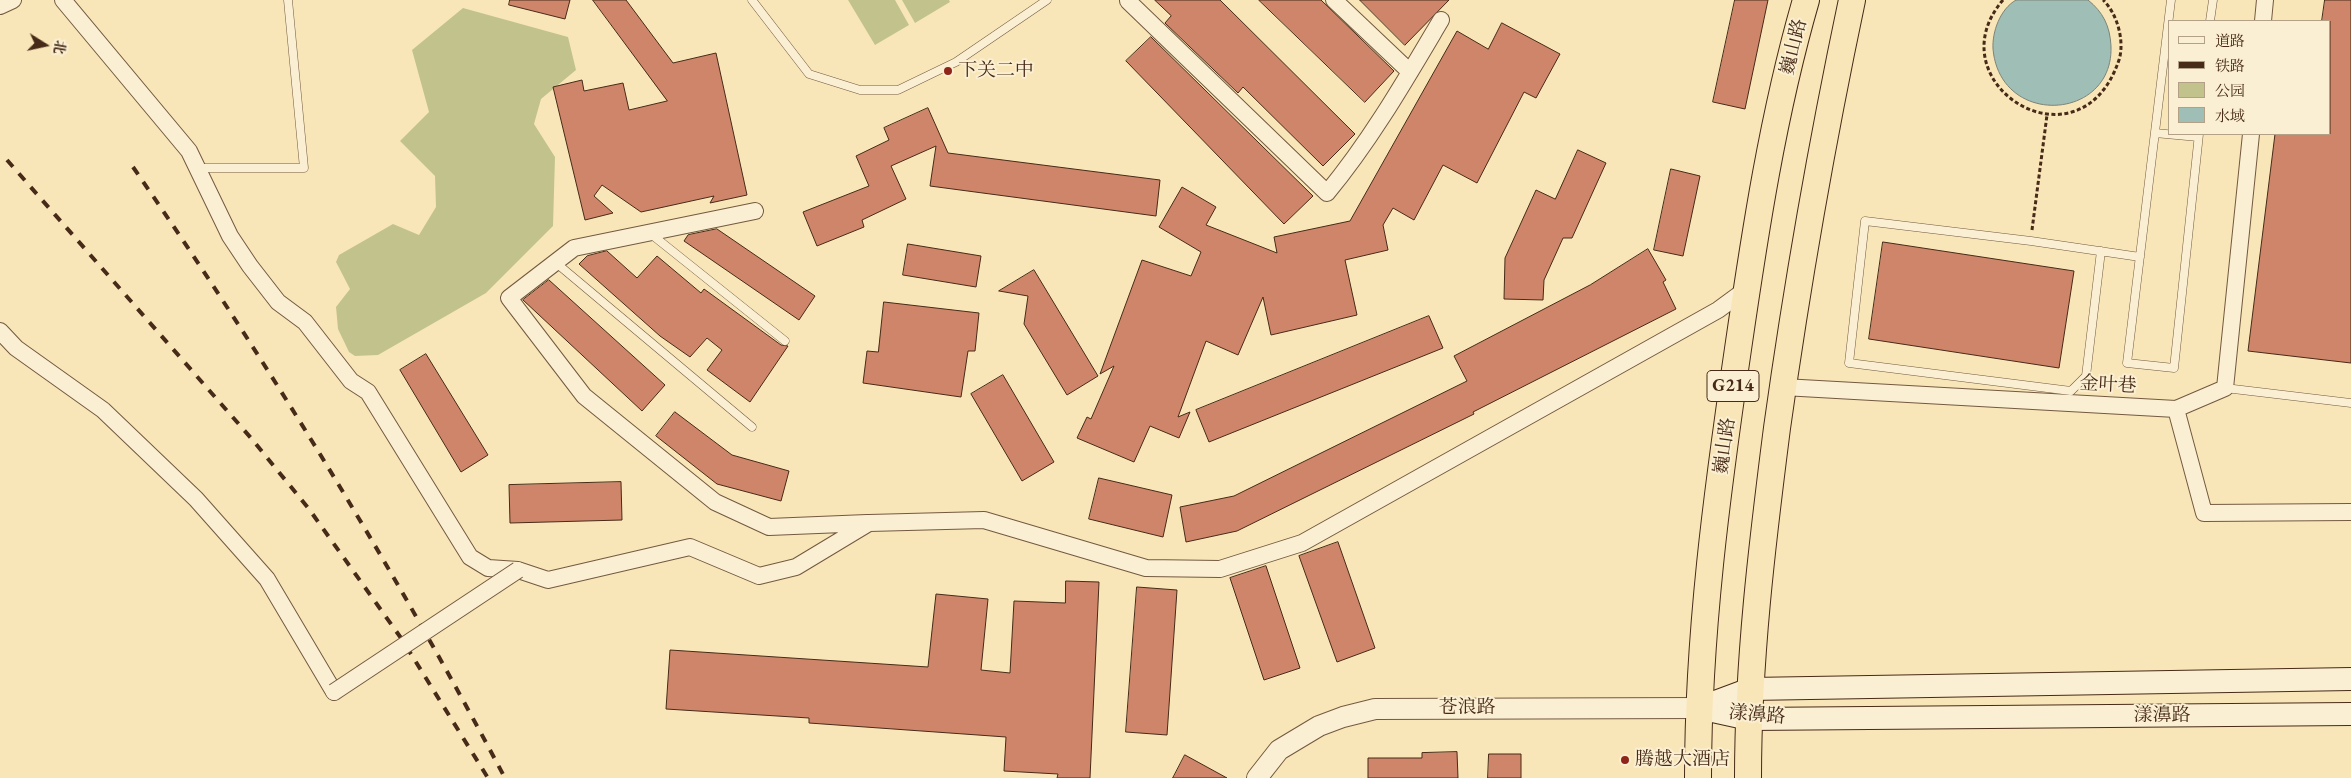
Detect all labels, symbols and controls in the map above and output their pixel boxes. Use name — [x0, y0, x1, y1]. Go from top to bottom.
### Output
street label: 巍山路 — [1776, 17, 1812, 77]
north arrow — [20, 20, 70, 70]
legend — [2168, 20, 2331, 135]
text: 道路 — [2215, 31, 2245, 50]
text: 北 — [50, 39, 70, 56]
text: 铁路 — [2215, 56, 2245, 75]
place label: 下关二中 — [958, 60, 1034, 82]
marker: 下关二中 — [942, 65, 954, 77]
text: 公园 — [2215, 81, 2245, 100]
text: 水域 — [2215, 106, 2245, 125]
road number: G214 — [1707, 371, 1759, 402]
street label: 金叶巷 — [2079, 372, 2137, 398]
street label: 巍山路 — [1710, 416, 1740, 476]
street label: 苍浪路 — [1439, 697, 1495, 719]
street label: 漾濞路 — [1728, 701, 1786, 729]
street label: 漾濞路 — [2134, 705, 2190, 727]
place label: 腾越大酒店 — [1635, 749, 1730, 771]
marker: 腾越大酒店 — [1619, 754, 1631, 766]

